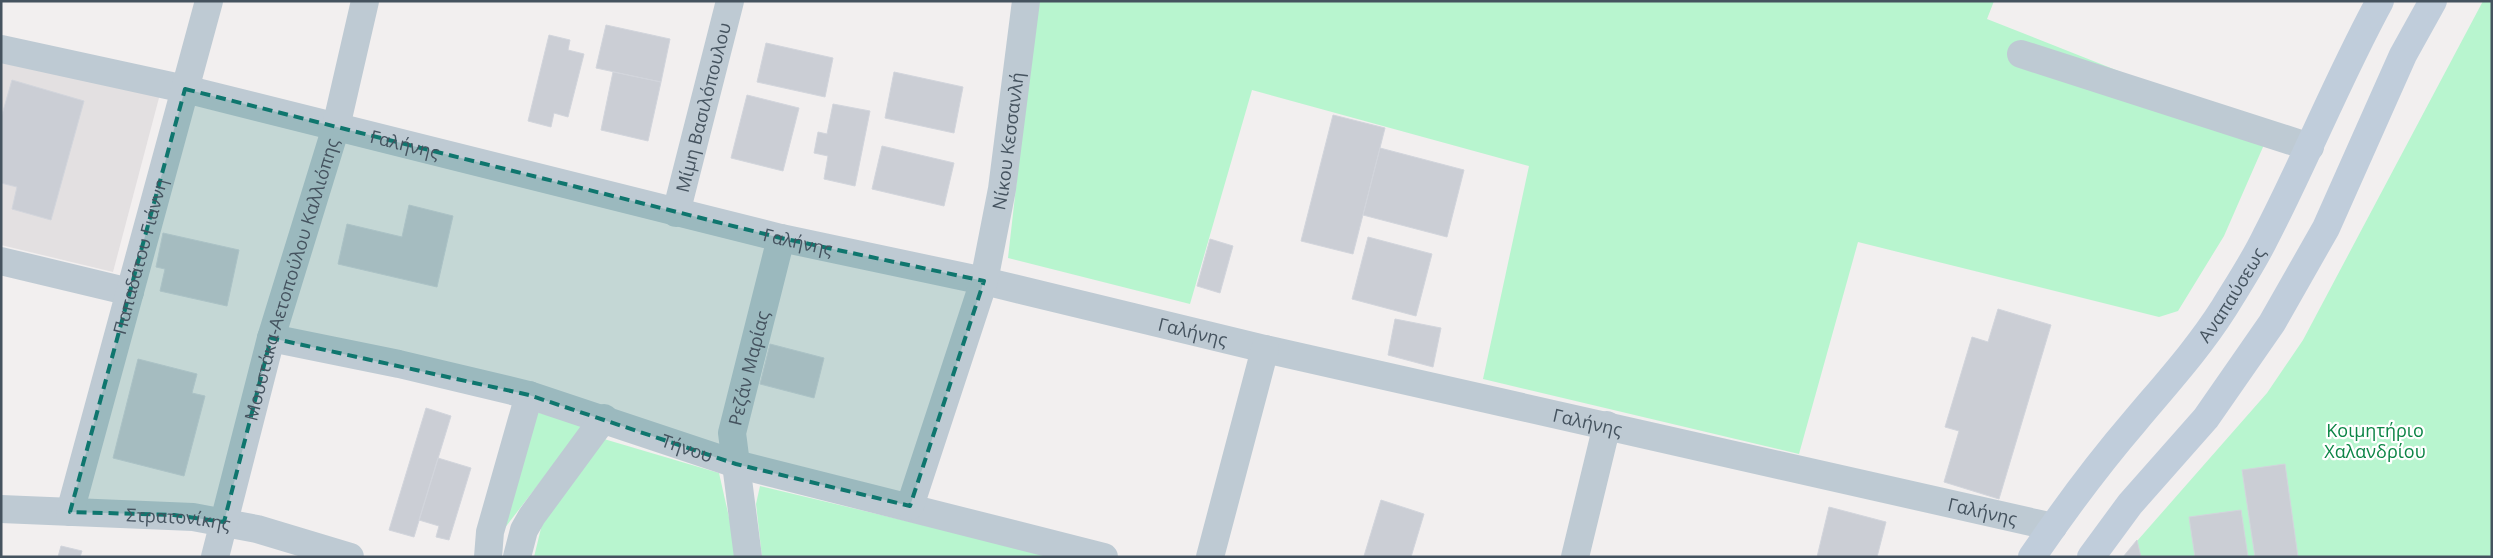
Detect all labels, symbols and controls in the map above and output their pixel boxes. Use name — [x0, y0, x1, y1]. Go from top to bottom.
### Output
street label: Μίμη Βασιλόπουλου — [670, 20, 736, 195]
street label: Νίκου Κεσσανλή — [986, 71, 1029, 212]
street label: Γαλήνης — [368, 124, 442, 164]
street label: Μουστάκα-Αετοπούλου Καλλιόπης — [238, 135, 344, 423]
street label: Παπαδάτου Γιάννη — [107, 176, 172, 337]
street label: Γαλήνης — [761, 222, 835, 261]
street label: Αναπαύσεως — [2192, 242, 2270, 347]
street label: Ρεζάν Μαρίας — [722, 308, 774, 428]
street label: Γαλήνης — [1156, 312, 1230, 352]
street label: Γαλήνης — [1551, 402, 1625, 441]
park label: Κοιμητήριο Χαλανδρίου — [2324, 418, 2426, 463]
street label: Τήνου — [658, 428, 716, 467]
street label: Γαλήνης — [1946, 492, 2020, 531]
street label: Στρατονίκης — [126, 502, 233, 536]

